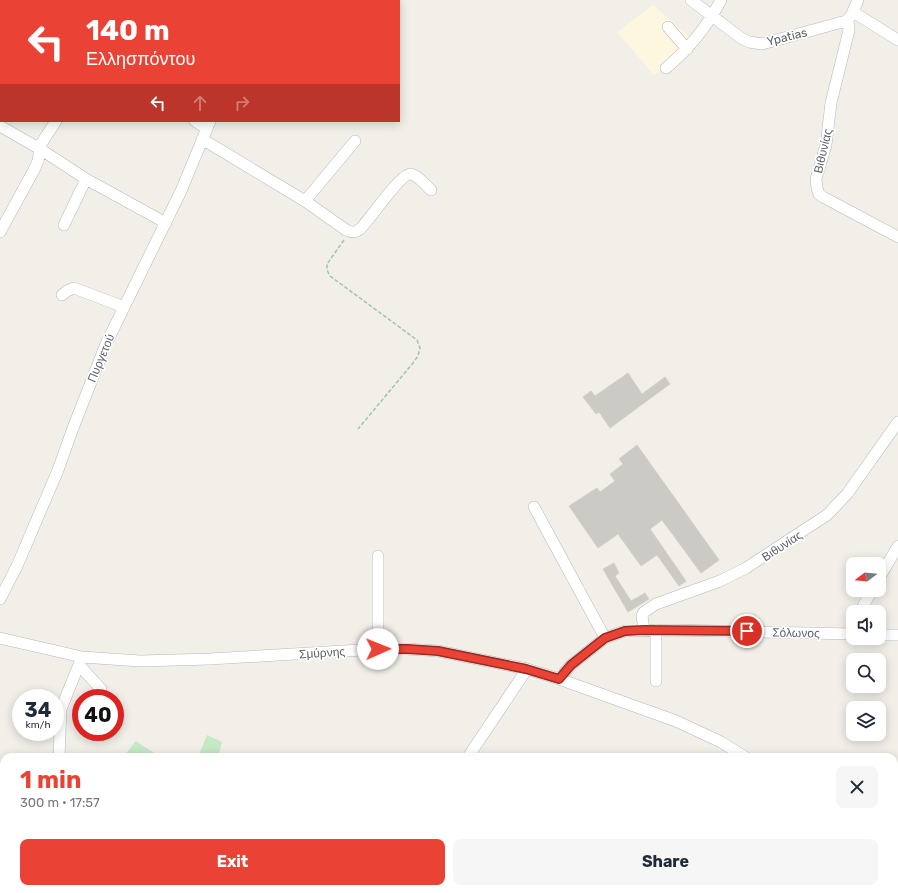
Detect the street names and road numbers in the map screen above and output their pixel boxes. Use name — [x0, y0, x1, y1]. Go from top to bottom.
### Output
street label: Ypatias — [765, 25, 809, 49]
street label: Βιθυνίας — [811, 127, 835, 175]
street label: Πυργετού — [85, 332, 117, 384]
street label: Βιθυνίας — [759, 528, 805, 564]
street label: Σόλωνος — [772, 626, 820, 640]
street label: Σμύρνης — [298, 644, 346, 662]

